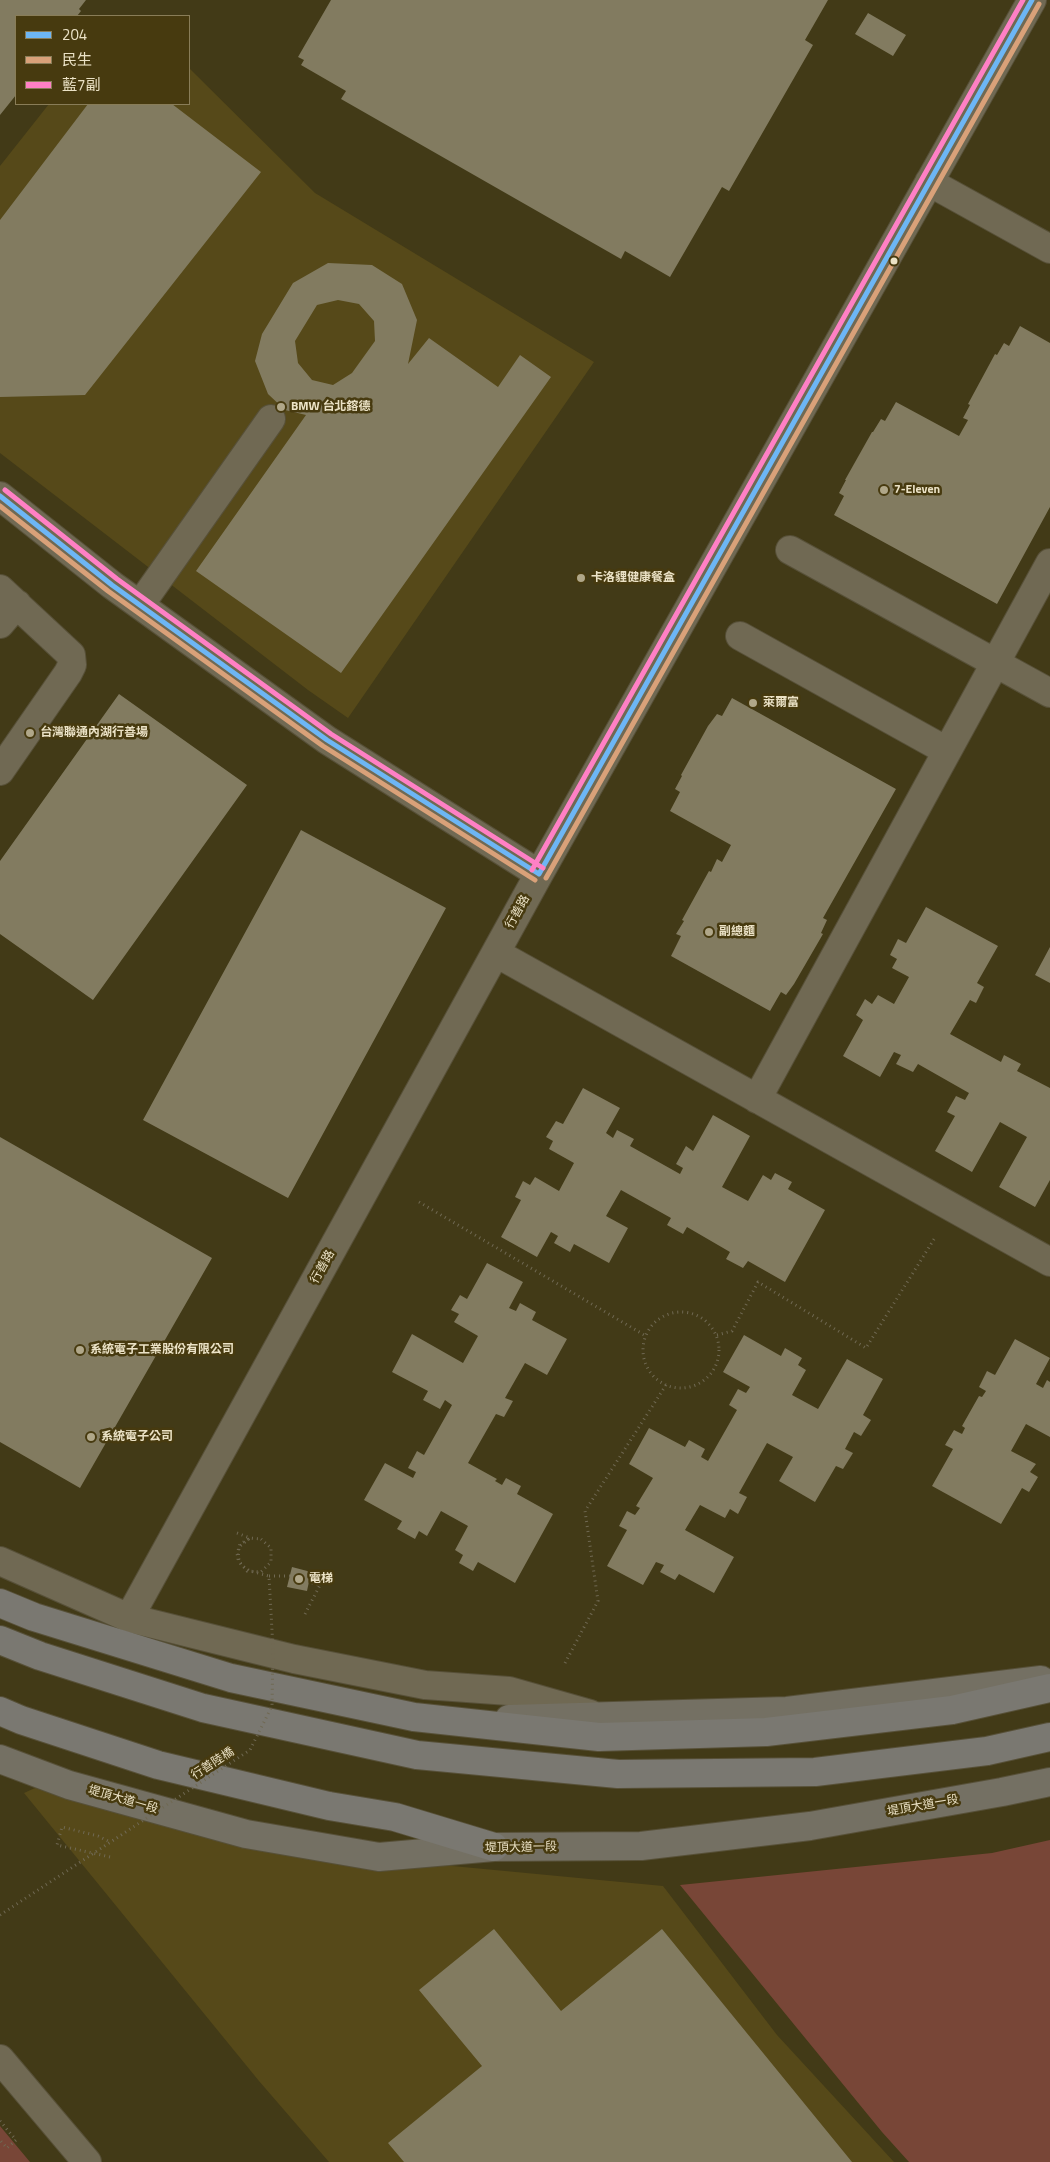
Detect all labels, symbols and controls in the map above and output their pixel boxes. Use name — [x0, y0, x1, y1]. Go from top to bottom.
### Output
legend — [15, 15, 190, 105]
text: 204 — [62, 23, 87, 46]
text: 民生 — [62, 48, 92, 71]
text: 藍7副 — [62, 73, 100, 96]
unlabelled marker — [889, 256, 899, 266]
place label: BMW 台北鎔德 — [291, 400, 370, 414]
marker: BMW 台北鎔德 — [275, 401, 287, 413]
place label: 7-Eleven — [894, 483, 940, 497]
marker: 7-Eleven — [878, 484, 890, 496]
place label: 卡洛貍健康餐盒 — [591, 571, 675, 585]
marker: 卡洛貍健康餐盒 — [575, 572, 587, 584]
place label: 萊爾富 — [763, 696, 799, 710]
marker: 萊爾富 — [747, 697, 759, 709]
place label: 台灣聯通內湖行善場 — [40, 726, 148, 740]
marker: 台灣聯通內湖行善場 — [24, 727, 36, 739]
street label: 行善路 — [503, 893, 533, 931]
place label: 副總麵 — [719, 925, 755, 939]
marker: 副總麵 — [703, 926, 715, 938]
street label: 行善路 — [308, 1248, 338, 1286]
place label: 系統電子工業股份有限公司 — [90, 1343, 234, 1357]
marker: 系統電子工業股份有限公司 — [74, 1344, 86, 1356]
place label: 系統電子公司 — [101, 1430, 173, 1444]
marker: 系統電子公司 — [85, 1431, 97, 1443]
place label: 電梯 — [309, 1572, 333, 1586]
marker: 電梯 — [293, 1573, 305, 1585]
street label: 行善陸橋 — [189, 1745, 237, 1783]
street label: 堤頂大道一段 — [86, 1783, 160, 1817]
street label: 堤頂大道一段 — [886, 1793, 960, 1819]
street label: 堤頂大道一段 — [485, 1840, 557, 1856]

